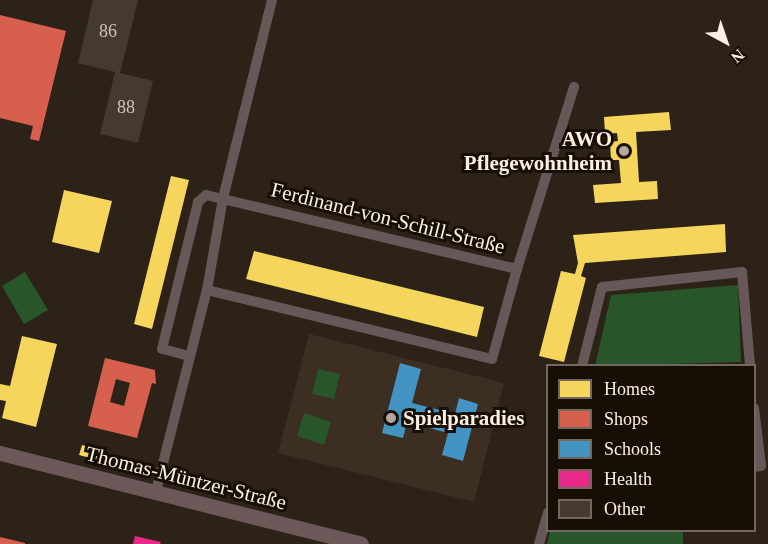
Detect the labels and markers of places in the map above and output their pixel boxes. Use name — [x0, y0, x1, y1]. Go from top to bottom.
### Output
place label: AWO Pflegewohnheim — [464, 126, 612, 176]
marker: AWO Pflegewohnheim — [617, 144, 631, 158]
place label: Spielparadies — [403, 405, 524, 431]
marker: Spielparadies — [384, 411, 398, 425]

